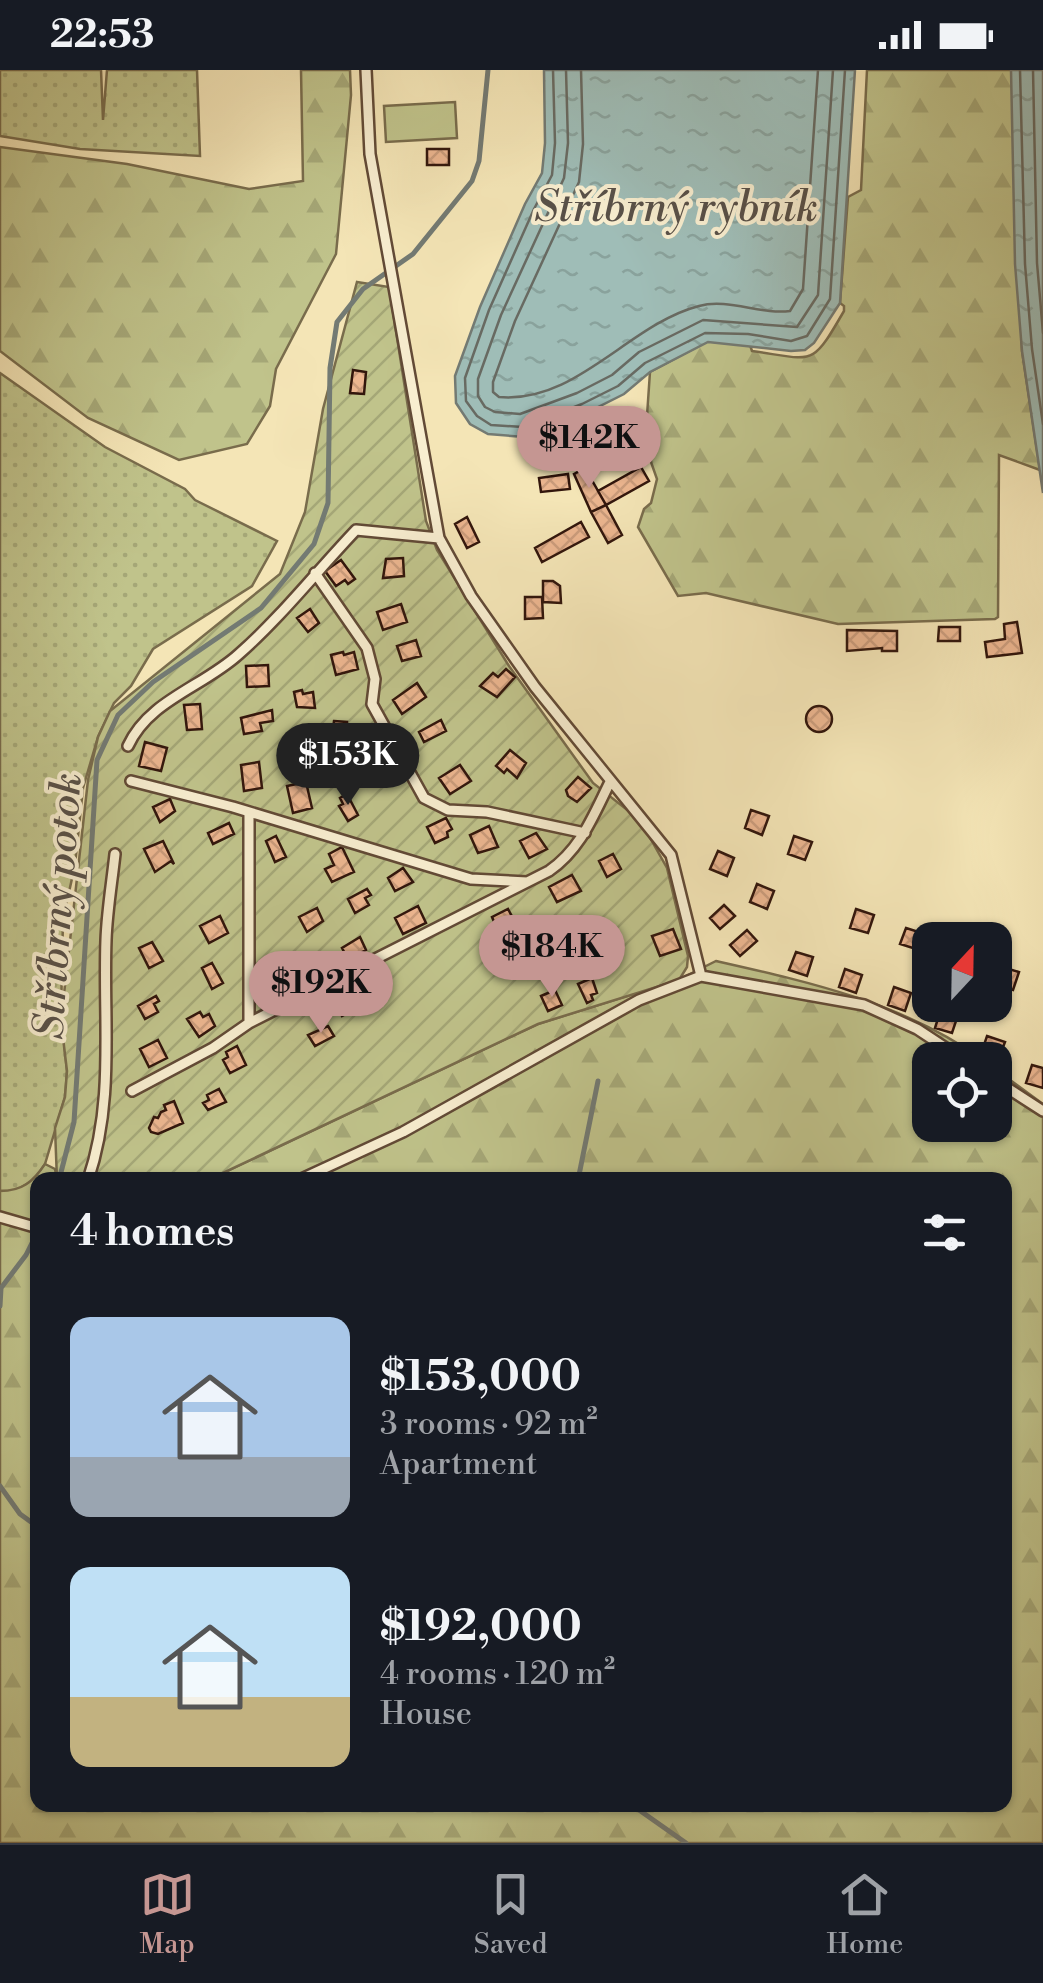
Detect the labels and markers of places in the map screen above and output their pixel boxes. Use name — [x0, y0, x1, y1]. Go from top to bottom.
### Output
pin: $142K — [519, 406, 659, 491]
pin: $153K — [278, 723, 418, 808]
pin: $184K — [482, 915, 622, 1000]
pin: $192K — [251, 951, 391, 1036]

